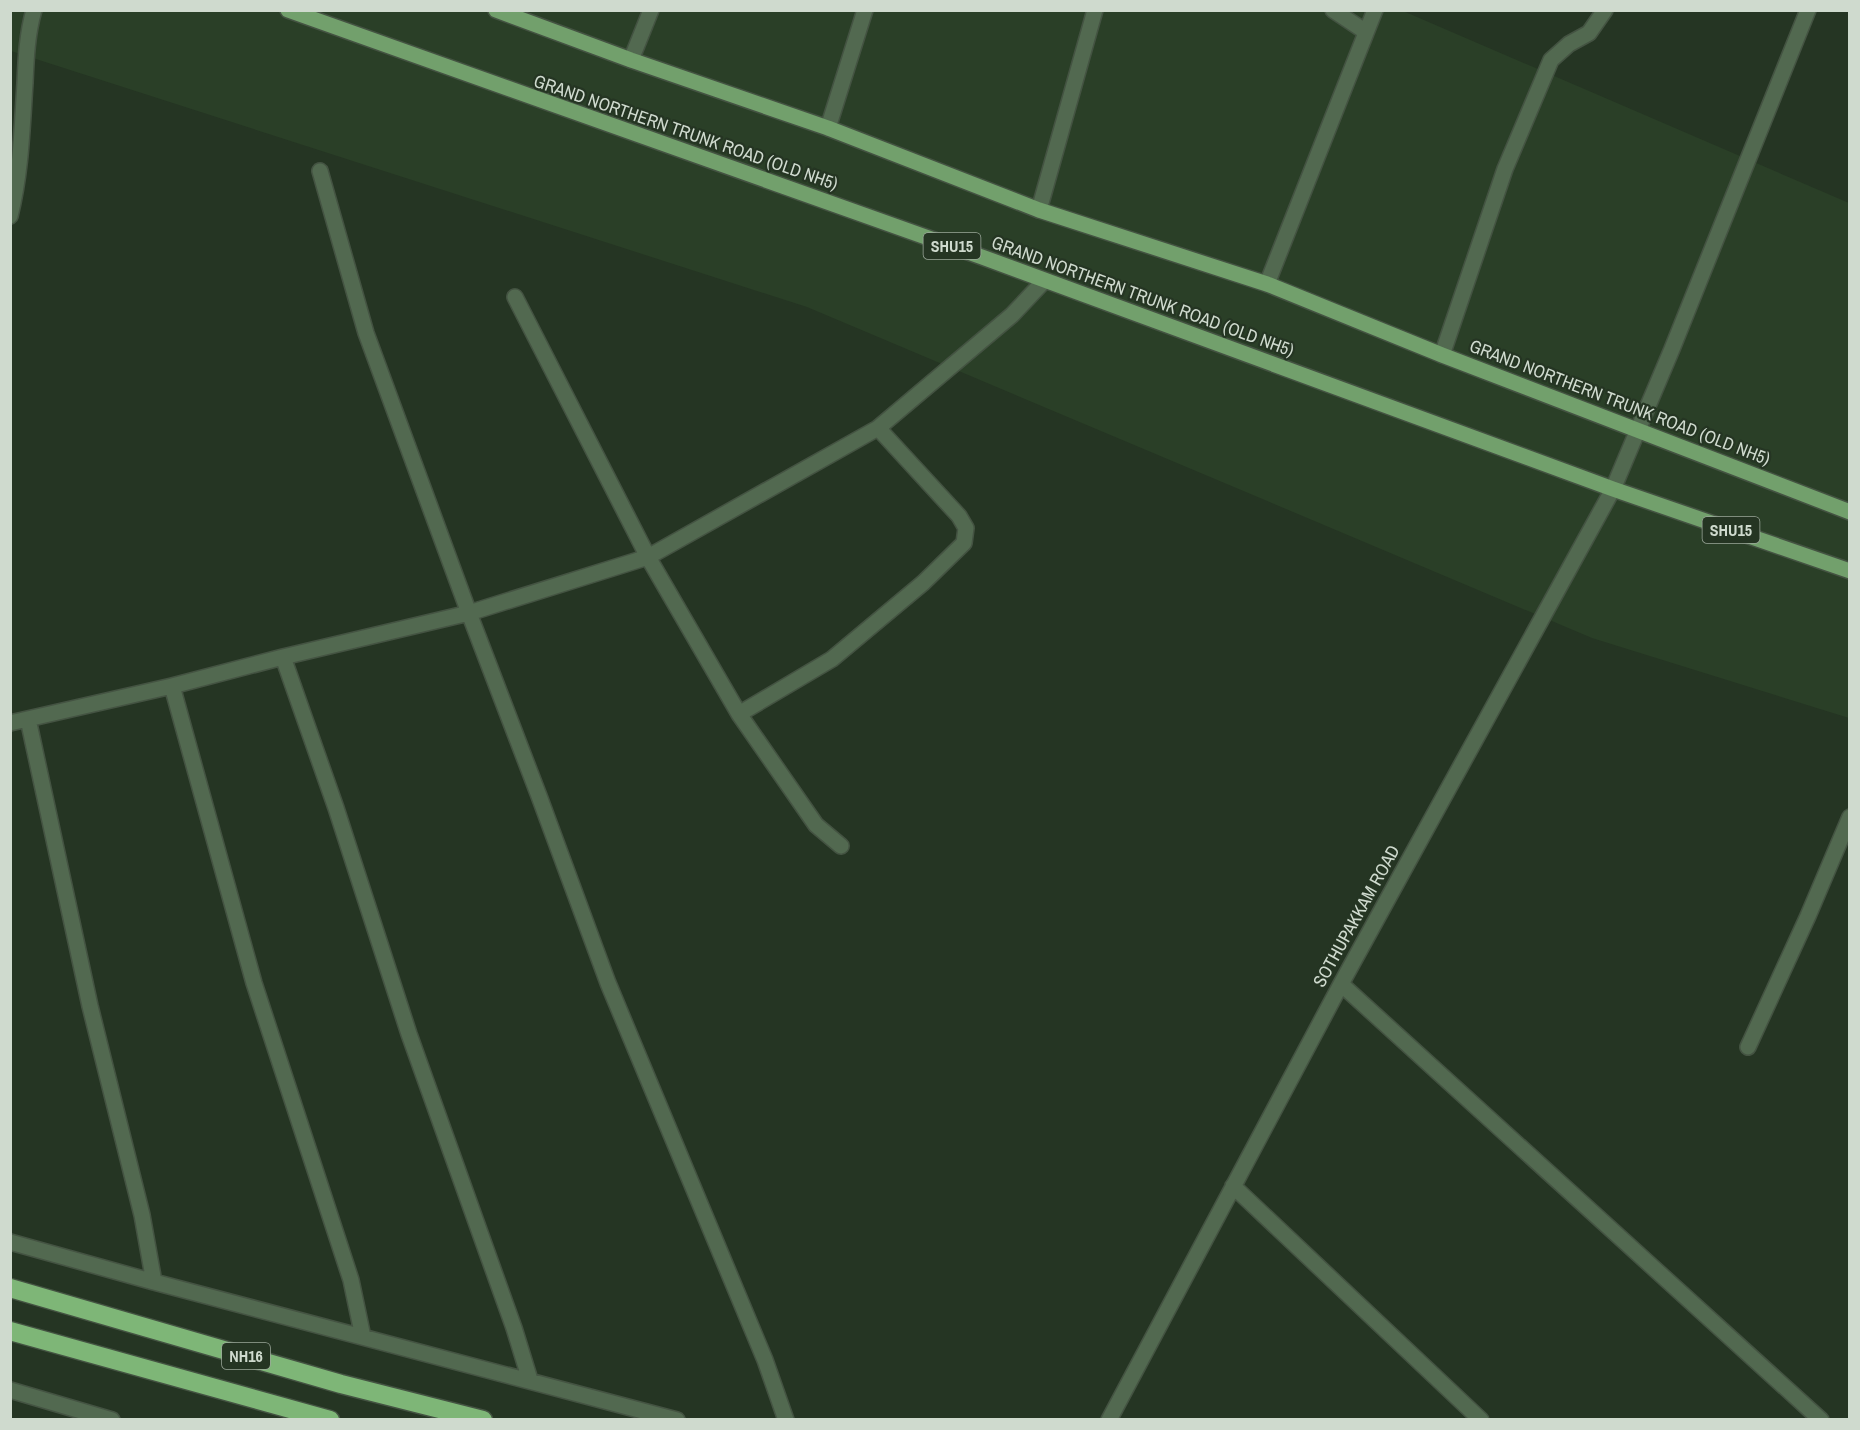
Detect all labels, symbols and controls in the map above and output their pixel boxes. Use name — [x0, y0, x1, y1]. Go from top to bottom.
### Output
street label: GRAND NORTHERN TRUNK ROAD (OLD NH5) — [531, 68, 841, 196]
street label: GRAND NORTHERN TRUNK ROAD (OLD NH5) — [988, 230, 1298, 363]
road number: SHU15 — [924, 233, 980, 259]
street label: GRAND NORTHERN TRUNK ROAD (OLD NH5) — [1466, 333, 1774, 471]
road number: SHU15 — [1702, 517, 1760, 543]
street label: SOTHUPAKKAM ROAD — [1307, 840, 1405, 992]
road number: NH16 — [222, 1343, 270, 1369]

